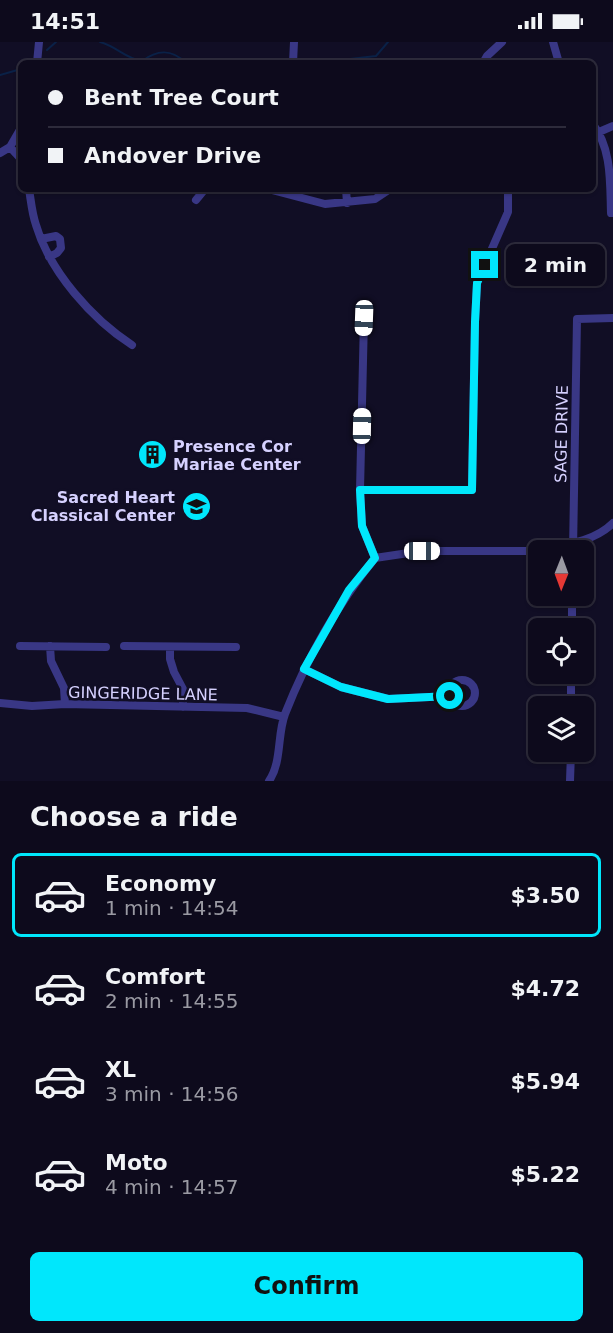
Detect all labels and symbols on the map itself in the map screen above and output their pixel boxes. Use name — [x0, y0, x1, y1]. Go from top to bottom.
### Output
callout: 2 min — [506, 244, 605, 286]
route end — [471, 251, 498, 278]
car — [354, 300, 374, 336]
street label: SAGE DRIVE — [551, 385, 572, 483]
car — [353, 408, 371, 444]
place label: Presence Cor Mariae Center — [173, 437, 301, 474]
building icon: Presence Cor Mariae Center — [136, 439, 168, 471]
place label: Sacred Heart Classical Center — [31, 488, 175, 525]
school or university icon: Sacred Heart Classical Center — [180, 490, 212, 522]
north arrow — [528, 540, 594, 606]
car — [404, 542, 440, 560]
route start — [436, 682, 463, 709]
street label: GINGERIDGE LANE — [68, 683, 218, 704]

